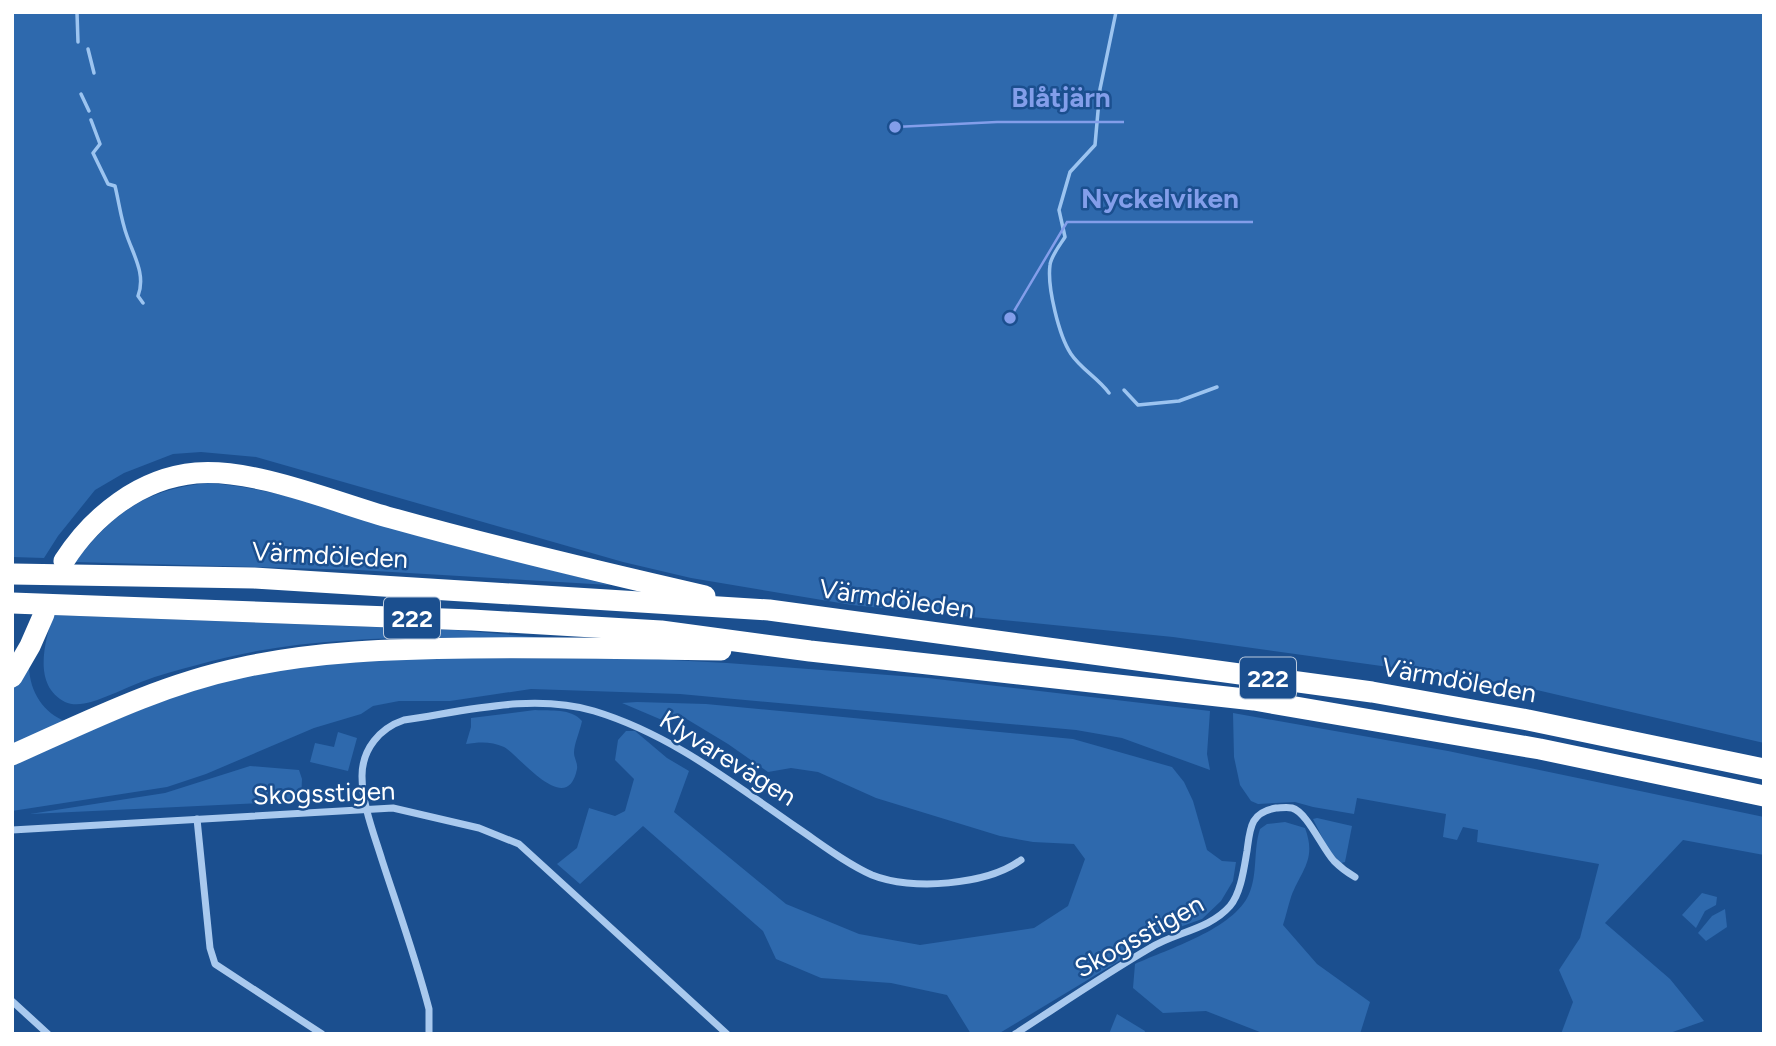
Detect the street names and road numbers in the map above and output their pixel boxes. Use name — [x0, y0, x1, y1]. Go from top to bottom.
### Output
street label: Värmdöleden — [251, 535, 409, 575]
street label: Värmdöleden — [817, 572, 977, 626]
road number: 222 — [384, 598, 440, 638]
street label: Värmdöleden — [1379, 651, 1539, 709]
road number: 222 — [1240, 658, 1296, 698]
street label: Klyvarevägen — [654, 703, 802, 813]
street label: Skogsstigen — [252, 775, 396, 811]
street label: Skogsstigen — [1069, 887, 1209, 985]

